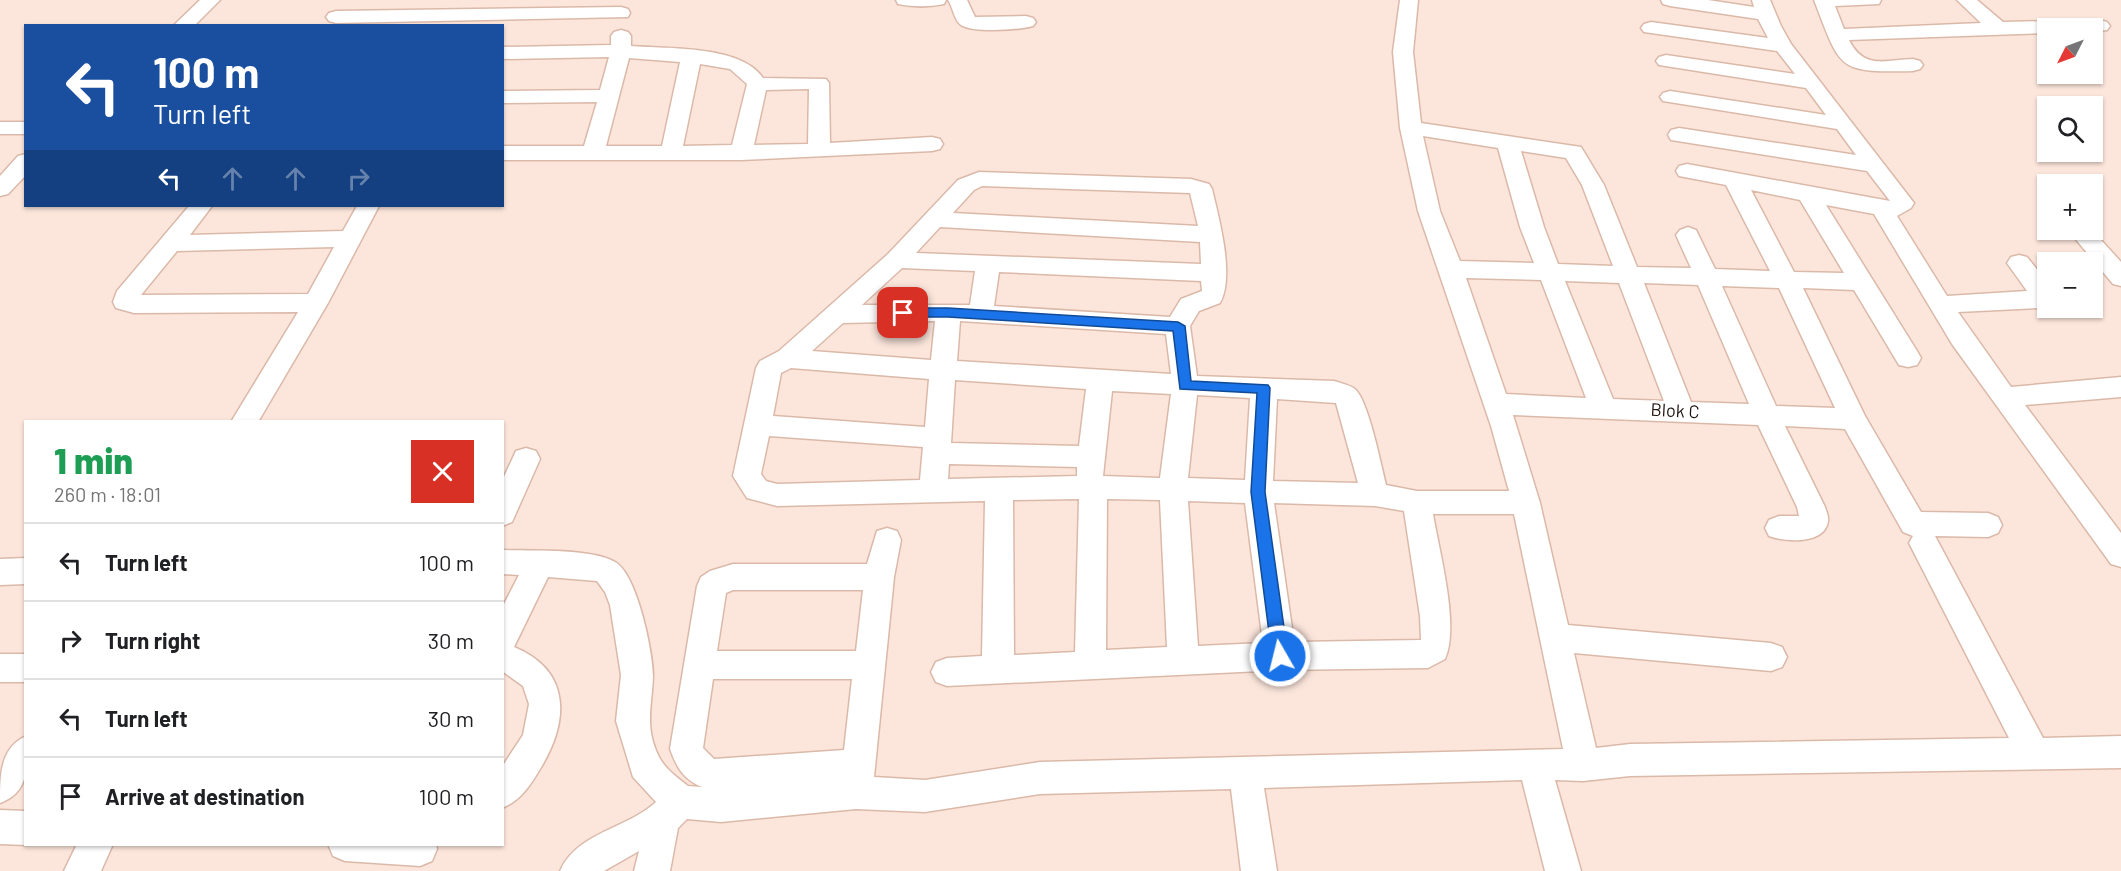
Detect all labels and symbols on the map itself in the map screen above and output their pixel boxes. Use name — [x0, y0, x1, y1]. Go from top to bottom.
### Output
north arrow — [2037, 18, 2103, 84]
pin — [877, 287, 928, 338]
street label: Blok C — [1650, 398, 1700, 422]
position arrow — [1248, 624, 1312, 688]

